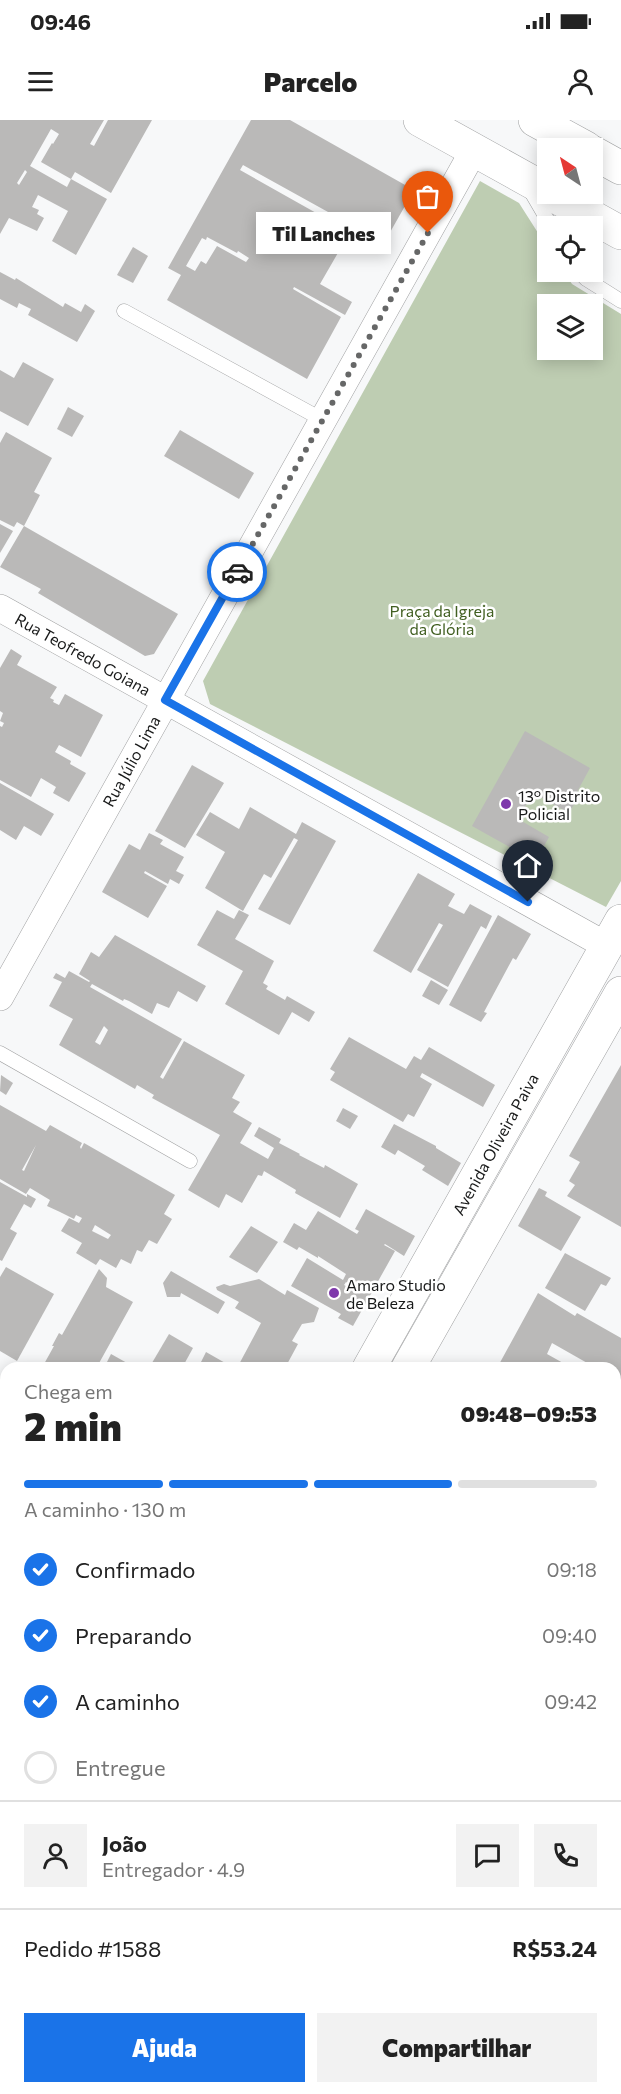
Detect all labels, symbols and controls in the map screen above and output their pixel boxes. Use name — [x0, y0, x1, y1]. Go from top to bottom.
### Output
text: 09:46 — [30, 8, 91, 35]
icon: menu — [24, 65, 57, 98]
text: Parcelo — [263, 65, 358, 98]
icon: person — [564, 65, 597, 98]
north arrow — [537, 138, 603, 204]
map controls — [537, 138, 603, 360]
pin — [402, 171, 453, 233]
icon: bag — [411, 180, 444, 213]
callout: Til Lanches — [257, 212, 392, 254]
button: locate — [537, 216, 603, 282]
text: Til Lanches — [272, 221, 375, 245]
button: layers — [537, 294, 603, 360]
courier — [207, 542, 267, 602]
icon: car — [221, 556, 254, 589]
park label: Praça da Igreja da Glória — [390, 601, 494, 638]
street label: Rua Teofredo Goiana — [12, 609, 154, 699]
street label: Rua Júlio Lima — [98, 712, 164, 810]
place label: 13º Distrito Policial — [518, 786, 600, 823]
marker: 13º Distrito Policial — [499, 797, 513, 811]
pin — [502, 840, 553, 902]
icon: home — [511, 849, 544, 882]
street label: Avenida Oliveira Paiva — [448, 1070, 542, 1218]
place label: Amaro Studio de Beleza — [346, 1275, 446, 1312]
marker: Amaro Studio de Beleza — [327, 1286, 341, 1300]
text: Chega em — [24, 1379, 113, 1403]
text: 09:48–09:53 — [461, 1400, 597, 1427]
text: 2 min — [24, 1401, 122, 1449]
text: A caminho · 130 m — [24, 1497, 186, 1521]
icon: check — [24, 1553, 57, 1586]
text: Confirmado — [75, 1556, 196, 1583]
text: 09:18 — [546, 1557, 597, 1581]
icon: check — [24, 1619, 57, 1652]
text: Preparando — [75, 1622, 192, 1649]
text: 09:40 — [542, 1623, 597, 1647]
icon: check — [24, 1685, 57, 1718]
text: A caminho — [75, 1688, 180, 1715]
text: 09:42 — [544, 1689, 597, 1713]
text: Entregue — [75, 1754, 166, 1781]
button: person — [24, 1824, 87, 1887]
button: chat — [456, 1824, 519, 1887]
button: phone — [534, 1824, 597, 1887]
text: João — [102, 1830, 147, 1857]
text: Entregador · 4.9 — [102, 1857, 245, 1881]
text: Pedido #1588 — [24, 1935, 161, 1962]
text: R$53.24 — [512, 1935, 597, 1962]
button: Ajuda — [24, 2013, 305, 2082]
button: Compartilhar — [317, 2013, 597, 2082]

